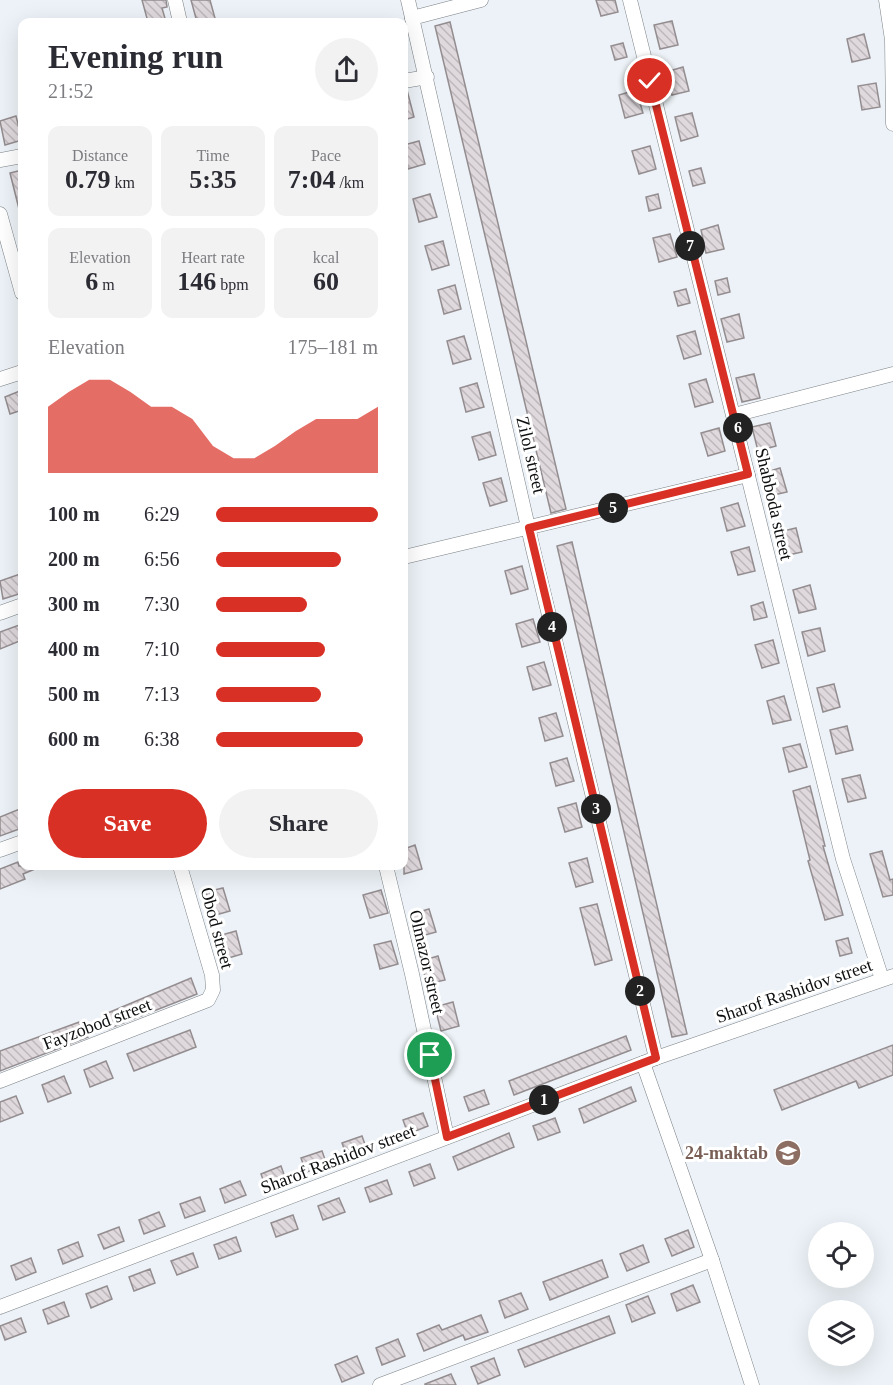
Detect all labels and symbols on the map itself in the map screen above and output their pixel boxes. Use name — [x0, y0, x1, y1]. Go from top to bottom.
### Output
pin — [624, 55, 675, 106]
pin: 7 — [675, 231, 705, 261]
pin: 6 — [723, 413, 753, 443]
street label: Zilol street — [512, 415, 550, 495]
street label: Shabboda street — [751, 446, 797, 562]
pin: 5 — [598, 493, 628, 523]
pin: 4 — [537, 612, 567, 642]
pin: 3 — [581, 794, 611, 824]
street label: Obod street — [197, 885, 237, 971]
street label: Olmazor street — [405, 908, 449, 1016]
street label: Sharof Rashidov street — [713, 955, 875, 1027]
pin: 2 — [625, 976, 655, 1006]
street label: Fayzobod street — [40, 994, 154, 1054]
pin — [404, 1029, 455, 1080]
pin: 1 — [529, 1085, 559, 1115]
street label: Sharof Rashidov street — [258, 1120, 418, 1198]
school or university icon: 24-maktab — [773, 1138, 803, 1168]
place label: 24-maktab — [685, 1143, 768, 1163]

